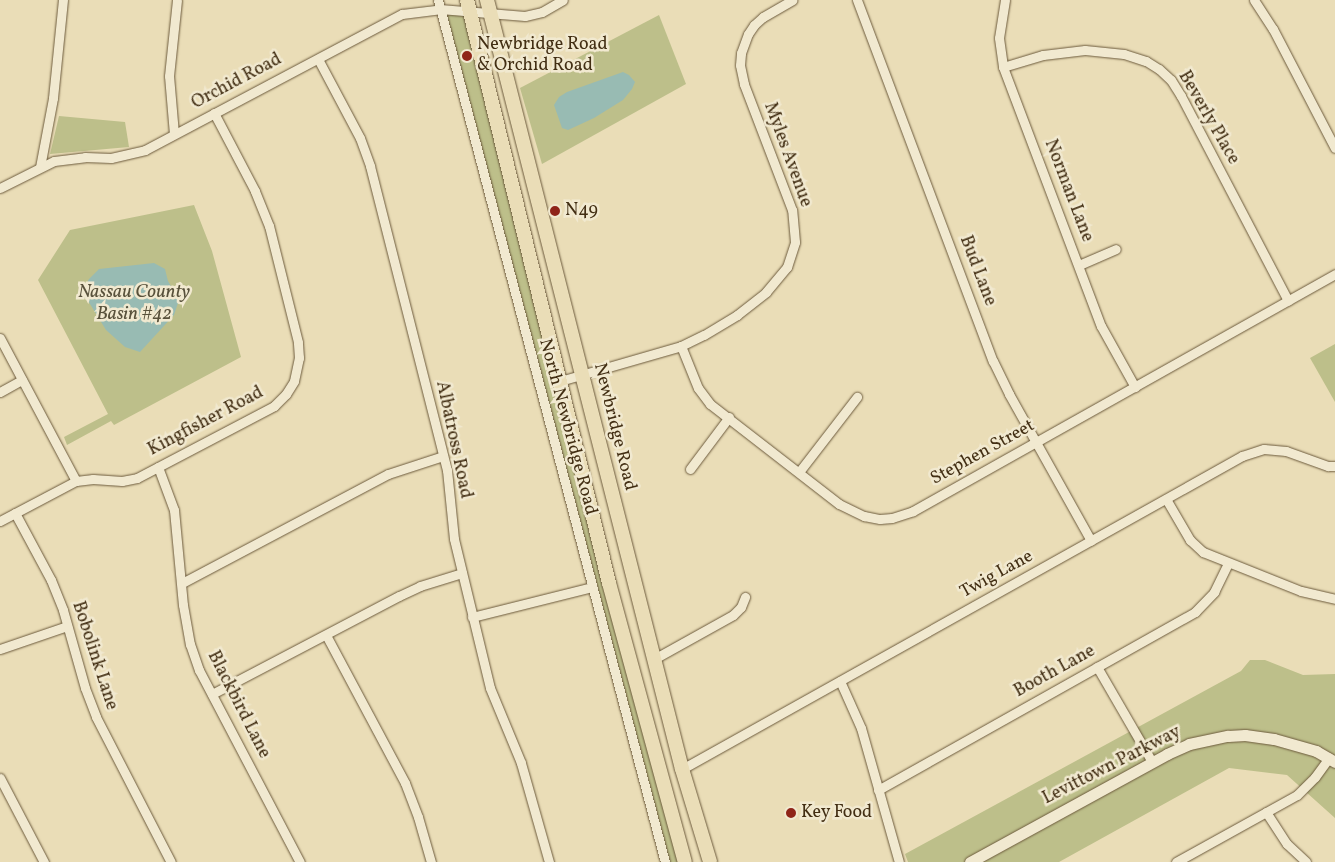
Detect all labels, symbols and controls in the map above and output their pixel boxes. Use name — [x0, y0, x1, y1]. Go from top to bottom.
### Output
place label: Newbridge Road & Orchid Road — [477, 35, 608, 78]
street label: Orchid Road — [188, 49, 286, 115]
marker: Newbridge Road & Orchid Road — [461, 50, 473, 62]
street label: Beverly Place — [1172, 67, 1244, 169]
street label: Myles Avenue — [758, 100, 816, 210]
street label: Norman Lane — [1039, 137, 1097, 245]
place label: N49 — [565, 200, 598, 222]
marker: N49 — [549, 205, 561, 217]
street label: Bud Lane — [954, 233, 1000, 309]
water label: Nassau County Basin #42 — [78, 282, 190, 326]
street label: North Newbridge Road — [533, 336, 601, 518]
street label: Newbridge Road — [588, 361, 640, 493]
street label: Albatross Road — [430, 379, 476, 501]
street label: Kingfisher Road — [145, 383, 267, 461]
street label: Stephen Street — [927, 416, 1039, 490]
street label: Twig Lane — [957, 546, 1037, 604]
street label: Bobolink Lane — [66, 599, 122, 713]
street label: Booth Lane — [1011, 641, 1099, 703]
street label: Blackbird Lane — [202, 648, 274, 762]
street label: Levittown Parkway — [1039, 722, 1185, 810]
place label: Key Food — [801, 802, 873, 824]
marker: Key Food — [785, 807, 797, 819]

